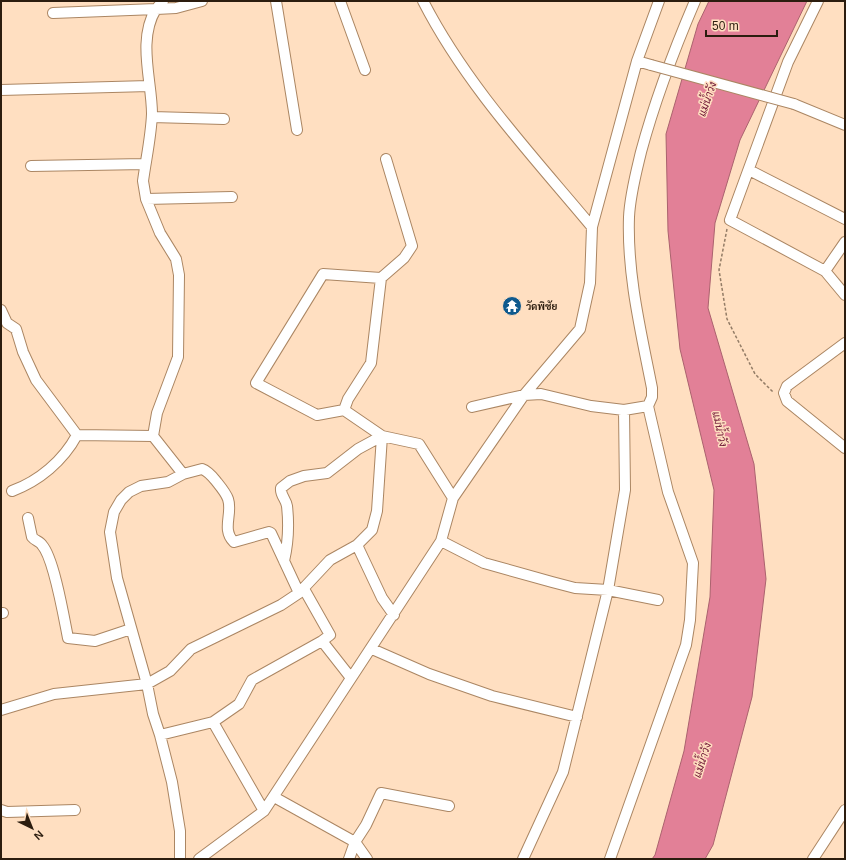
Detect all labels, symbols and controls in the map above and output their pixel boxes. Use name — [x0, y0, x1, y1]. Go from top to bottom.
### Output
scale bar — [706, 12, 777, 38]
text: 50 m — [712, 19, 739, 33]
water label: แม่น้ำวัง — [691, 78, 719, 118]
temple icon: วัดพิชัย — [501, 295, 523, 317]
place label: วัดพิชัย — [526, 300, 557, 312]
water label: แม่น้ำวัง — [710, 409, 735, 448]
water label: แม่น้ำวัง — [686, 739, 713, 779]
north arrow — [12, 808, 52, 848]
text: N — [32, 828, 46, 842]

